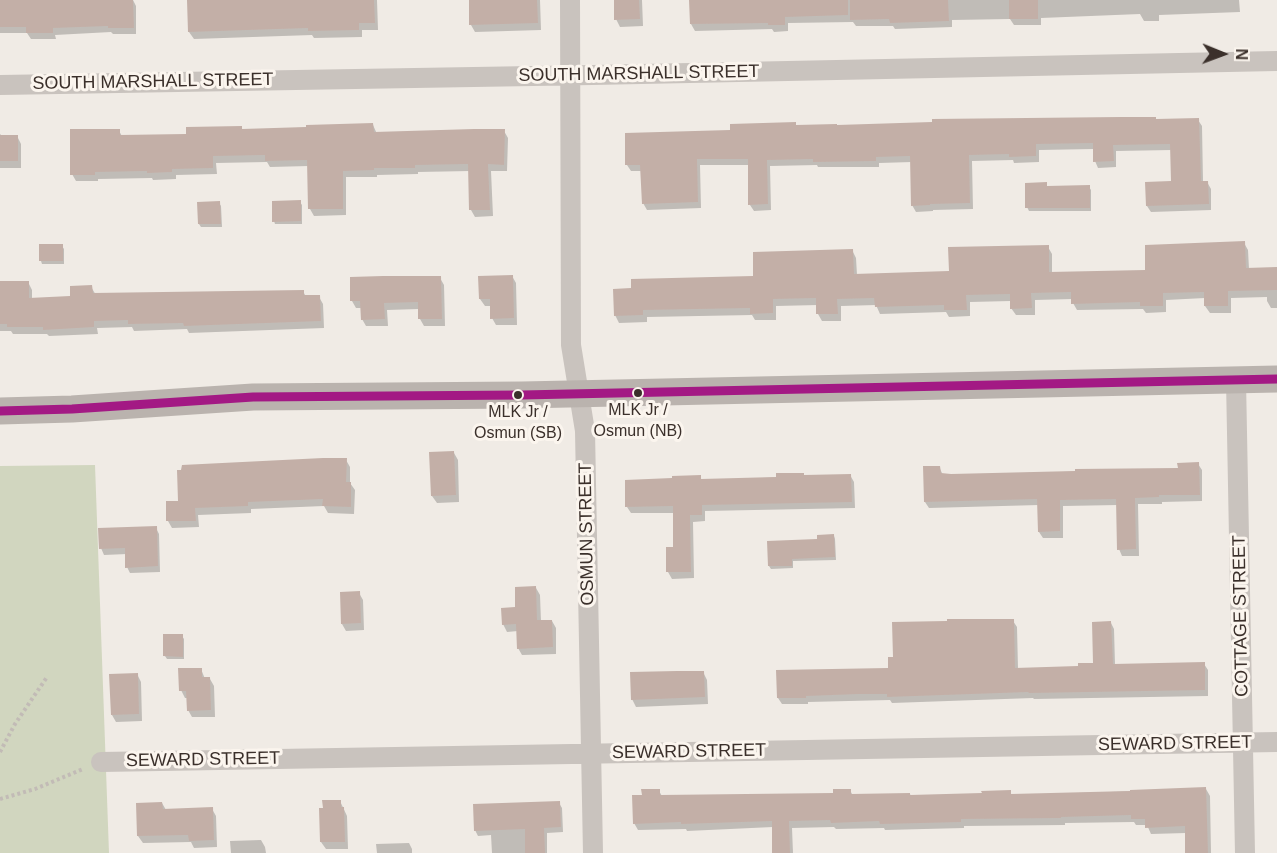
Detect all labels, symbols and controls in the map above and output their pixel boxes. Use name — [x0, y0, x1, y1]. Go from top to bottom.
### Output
north arrow — [1193, 24, 1253, 84]
text: N — [1233, 48, 1250, 60]
street label: SOUTH MARSHALL STREET — [518, 61, 760, 87]
street label: SOUTH MARSHALL STREET — [32, 69, 274, 95]
marker: MLK Jr / Osmun (NB) — [632, 387, 644, 399]
marker: MLK Jr / Osmun (SB) — [512, 389, 524, 401]
place label: MLK Jr / Osmun (NB) — [594, 401, 682, 439]
place label: MLK Jr / Osmun (SB) — [474, 403, 562, 441]
street label: OSMUN STREET — [575, 462, 599, 606]
street label: COTTAGE STREET — [1229, 535, 1253, 697]
street label: SEWARD STREET — [1098, 732, 1252, 756]
street label: SEWARD STREET — [612, 740, 766, 764]
street label: SEWARD STREET — [126, 748, 280, 772]

